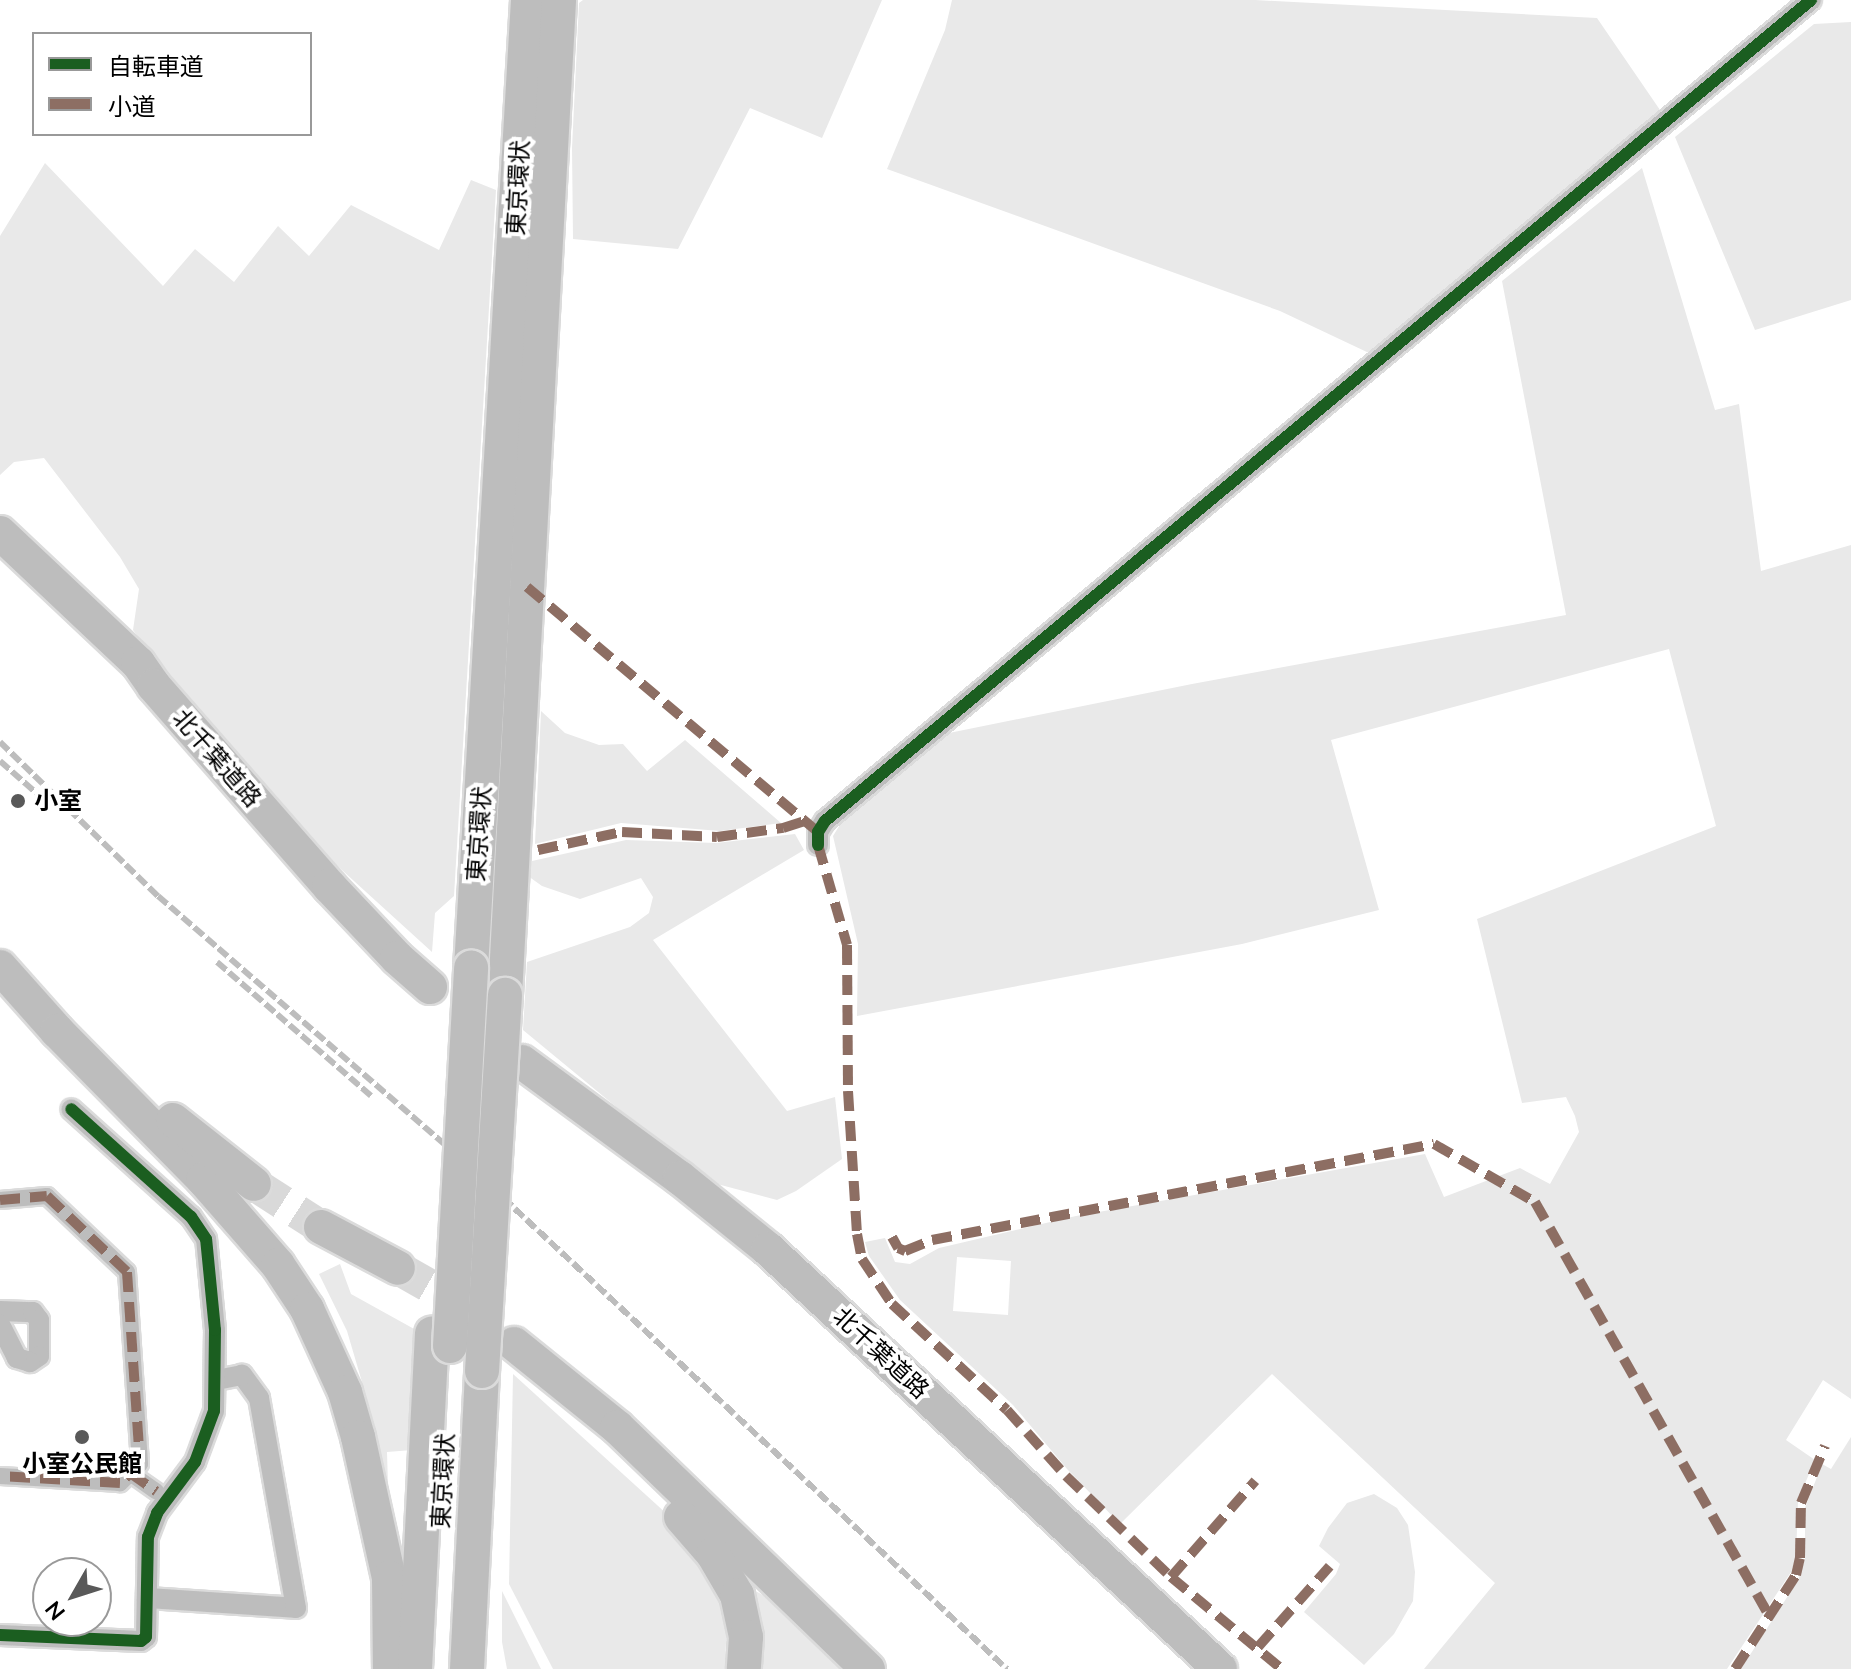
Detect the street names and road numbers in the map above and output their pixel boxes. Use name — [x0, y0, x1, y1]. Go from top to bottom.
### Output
street label: 東京環状 — [501, 139, 535, 237]
street label: 北千葉道路 — [167, 703, 267, 813]
street label: 東京環状 — [461, 785, 497, 883]
street label: 北千葉道路 — [827, 1302, 935, 1404]
street label: 東京環状 — [426, 1432, 460, 1530]

